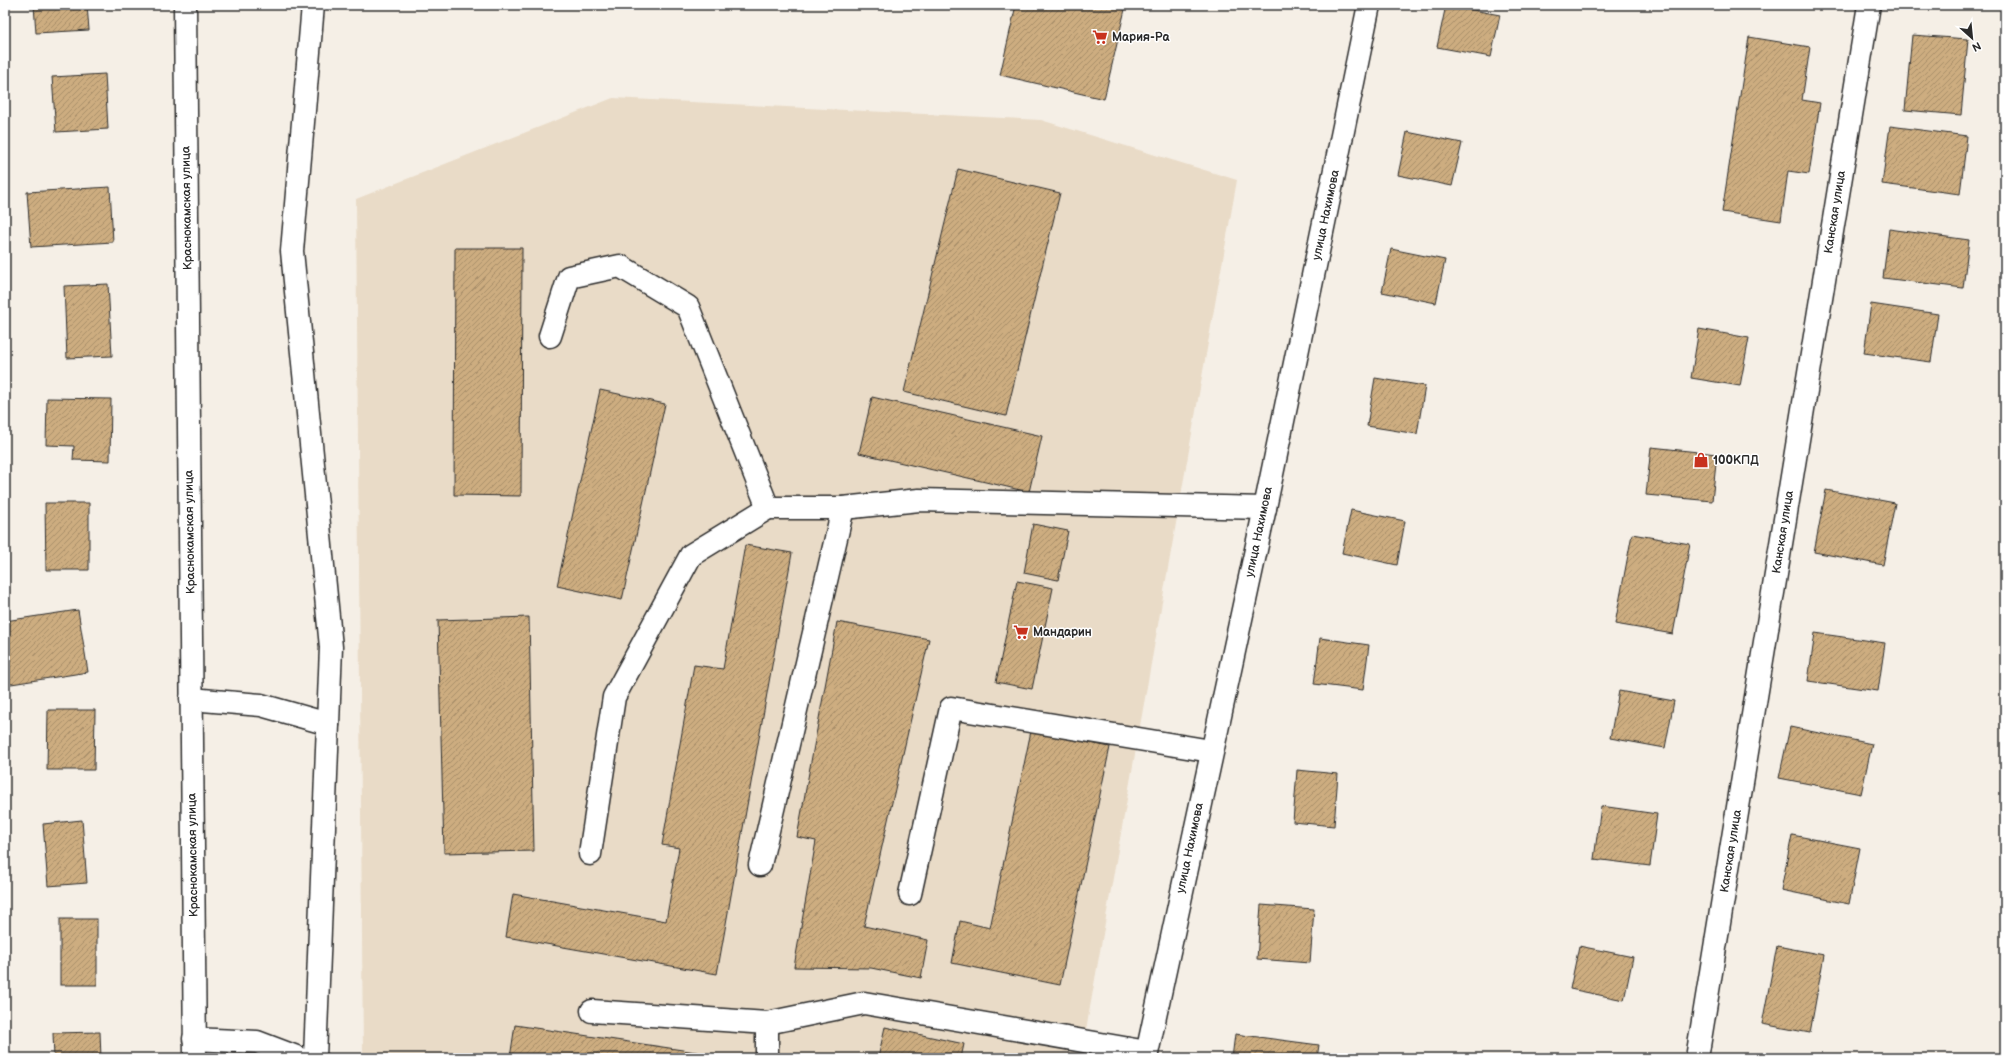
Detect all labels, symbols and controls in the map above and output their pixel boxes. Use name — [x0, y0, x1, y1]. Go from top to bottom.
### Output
north arrow — [1952, 18, 1992, 58]
supermarket icon: Мария-Ра — [1091, 28, 1109, 46]
place label: Мария-Ра — [1112, 30, 1170, 45]
text: N — [1970, 39, 1983, 54]
street label: Краснокамская улица — [178, 146, 196, 270]
street label: улица Нахимова — [1309, 168, 1343, 262]
street label: Канская улица — [1821, 169, 1849, 255]
shop icon: 100КПД — [1692, 451, 1710, 469]
place label: 100КПД — [1713, 453, 1759, 468]
street label: Краснокамская улица — [181, 470, 199, 594]
street label: улица Нахимова — [1242, 485, 1276, 579]
street label: Канская улица — [1769, 489, 1797, 575]
supermarket icon: Мандарин — [1012, 623, 1030, 641]
place label: Мандарин — [1033, 625, 1092, 640]
street label: Краснокамская улица — [184, 793, 202, 917]
street label: улица Нахимова — [1173, 801, 1207, 895]
street label: Канская улица — [1717, 808, 1745, 894]

